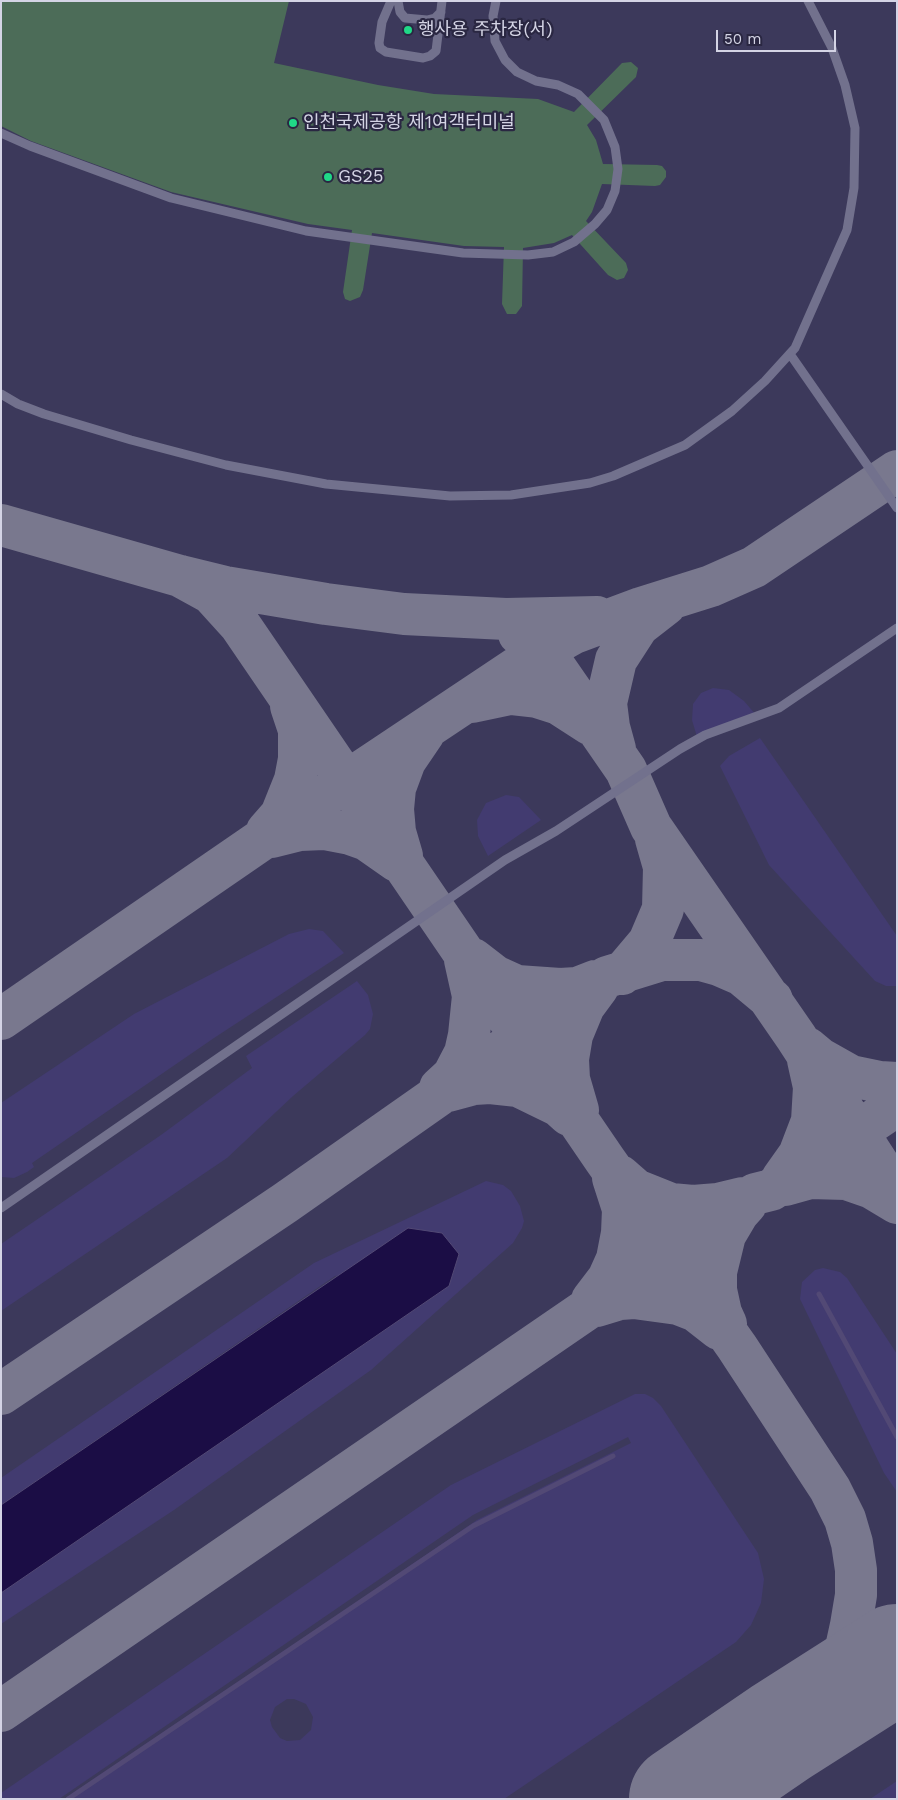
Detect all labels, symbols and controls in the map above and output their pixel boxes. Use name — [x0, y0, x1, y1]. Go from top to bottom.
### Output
place label: 행사용 주차장(서) — [418, 19, 553, 41]
scale bar — [718, 20, 838, 52]
marker: 행사용 주차장(서) — [402, 24, 414, 36]
text: 50 m — [724, 30, 761, 48]
place label: 인천국제공항 제1여객터미널 — [303, 112, 515, 134]
marker: 인천국제공항 제1여객터미널 — [287, 117, 299, 129]
place label: GS25 — [338, 166, 384, 188]
marker: GS25 — [322, 171, 334, 183]

